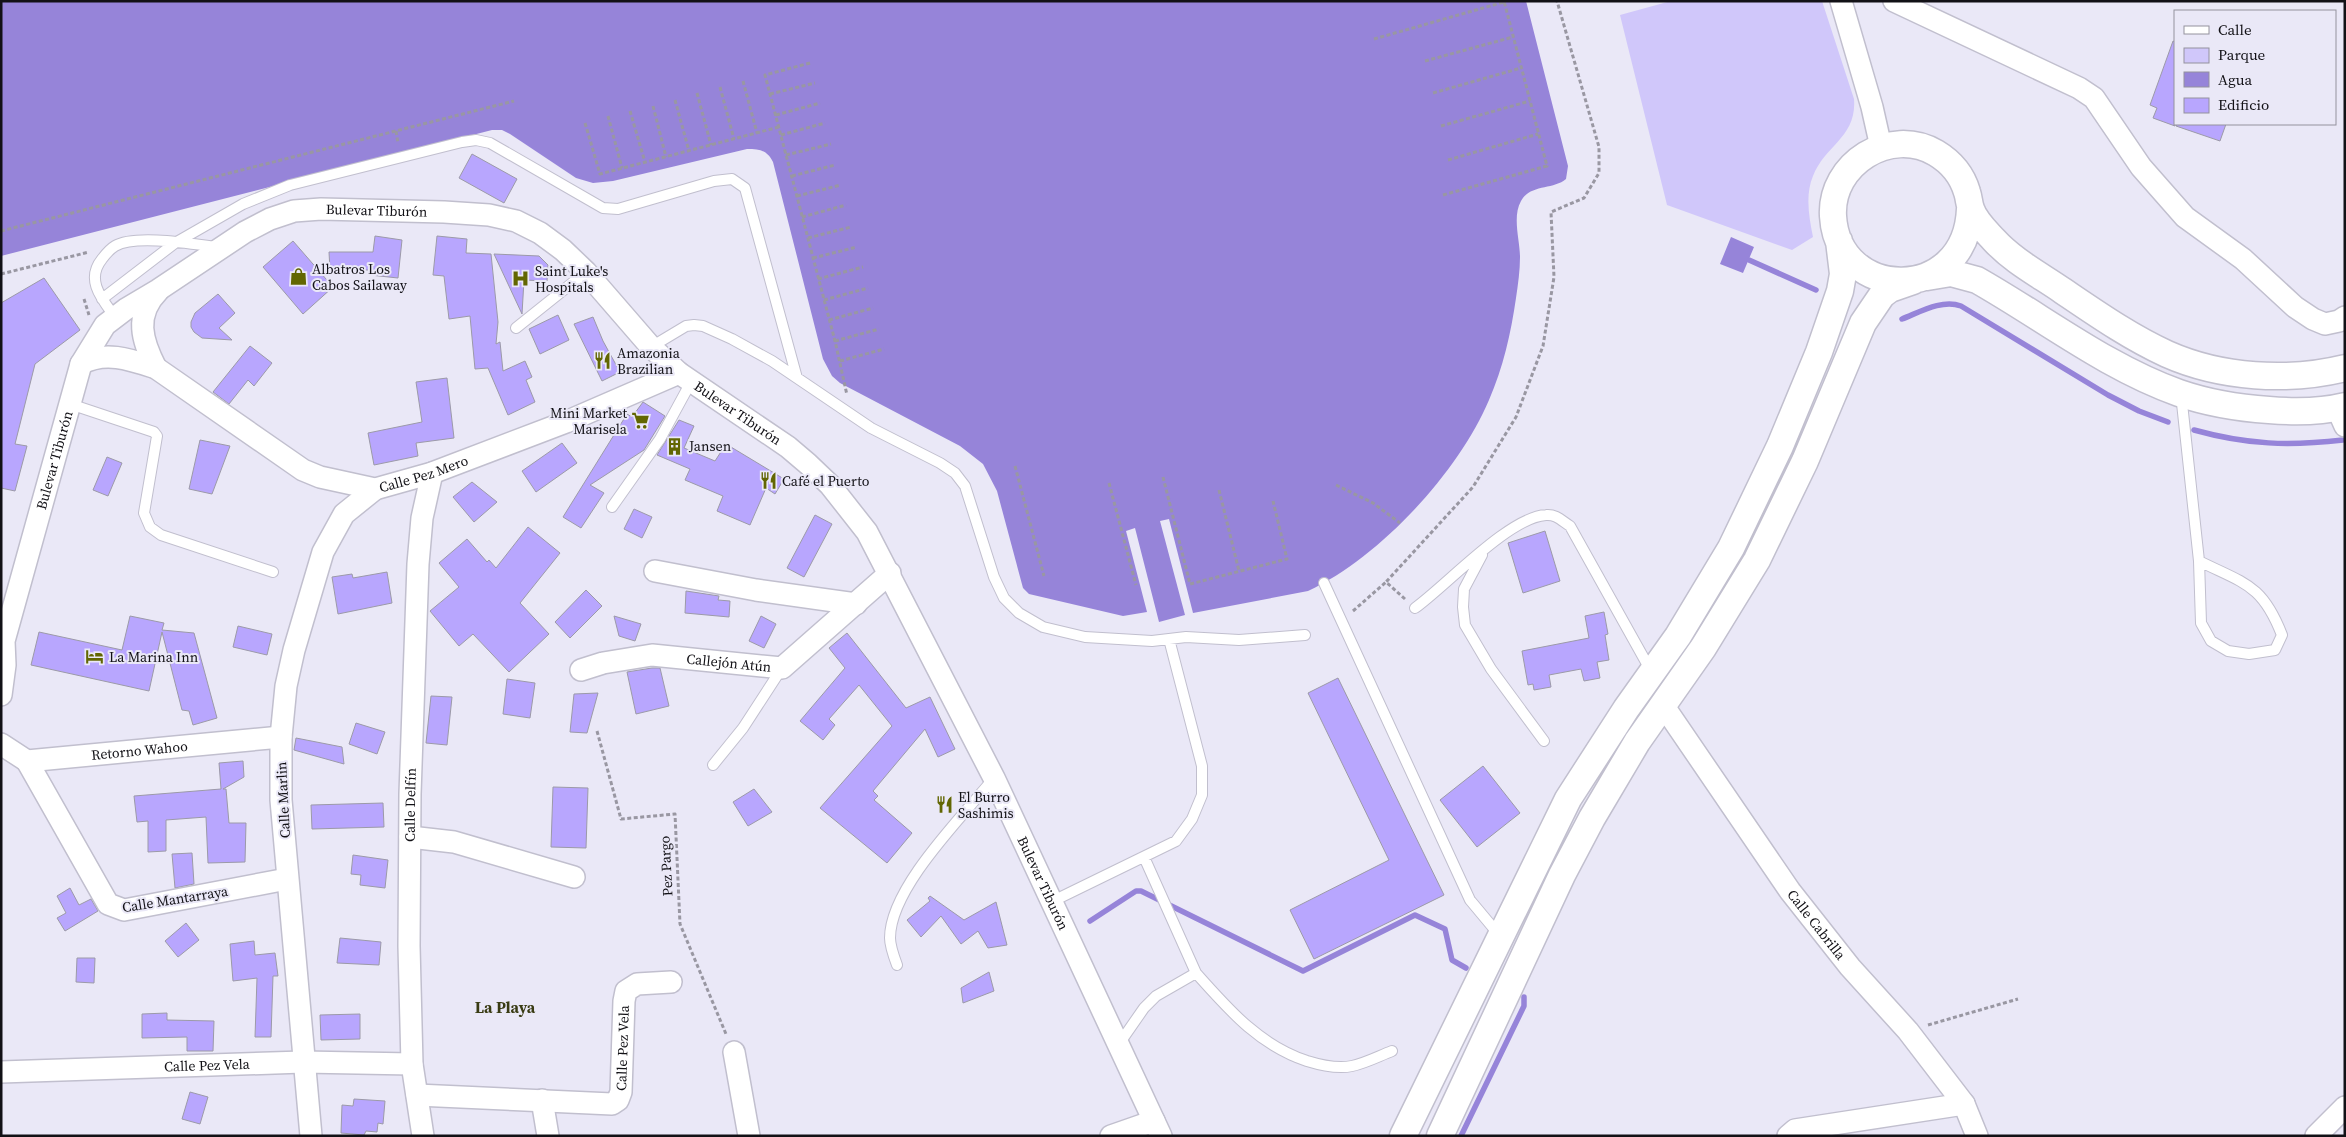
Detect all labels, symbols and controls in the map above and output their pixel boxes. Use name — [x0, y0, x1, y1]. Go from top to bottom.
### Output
legend — [2174, 10, 2336, 125]
text: Calle — [2218, 19, 2252, 40]
text: Parque — [2218, 44, 2266, 65]
text: Agua — [2218, 69, 2252, 90]
text: Edificio — [2218, 94, 2269, 115]
street label: Bulevar Tiburón — [326, 199, 428, 222]
place label: Albatros Los Cabos Sailaway — [312, 259, 408, 295]
place label: Saint Luke's Hospitals — [535, 261, 608, 297]
shop icon: Albatros Los Cabos Sailaway — [288, 267, 308, 287]
hospital icon: Saint Luke's Hospitals — [511, 269, 531, 289]
place label: Amazonia Brazilian — [617, 343, 681, 379]
restaurant icon: Amazonia Brazilian — [593, 351, 613, 371]
street label: Bulevar Tiburón — [690, 376, 786, 450]
place label: Mini Market Marisela — [550, 403, 628, 439]
street label: Bulevar Tiburón — [31, 408, 78, 512]
supermarket icon: Mini Market Marisela — [631, 411, 651, 431]
building icon: Jansen — [665, 436, 685, 456]
place label: Jansen — [688, 436, 732, 456]
street label: Calle Pez Mero — [377, 450, 471, 497]
restaurant icon: Café el Puerto — [758, 471, 778, 491]
place label: Café el Puerto — [782, 471, 870, 491]
hotel icon: La Marina Inn — [85, 647, 105, 667]
place label: La Marina Inn — [109, 647, 199, 667]
street label: Callejón Atún — [686, 649, 773, 677]
street label: Retorno Wahoo — [90, 736, 189, 765]
street label: Calle Marlin — [271, 761, 295, 839]
street label: Calle Delfín — [400, 767, 421, 842]
place label: El Burro Sashimis — [958, 787, 1014, 823]
restaurant icon: El Burro Sashimis — [934, 795, 954, 815]
street label: Bulevar Tiburón — [1013, 833, 1074, 934]
street label: Pez Pargo — [654, 835, 678, 897]
street label: Calle Mantarraya — [121, 881, 230, 917]
street label: Calle Cabrilla — [1783, 885, 1851, 965]
district label: La Playa — [475, 996, 536, 1018]
street label: Calle Pez Vela — [611, 1004, 634, 1091]
street label: Calle Pez Vela — [164, 1054, 251, 1077]

